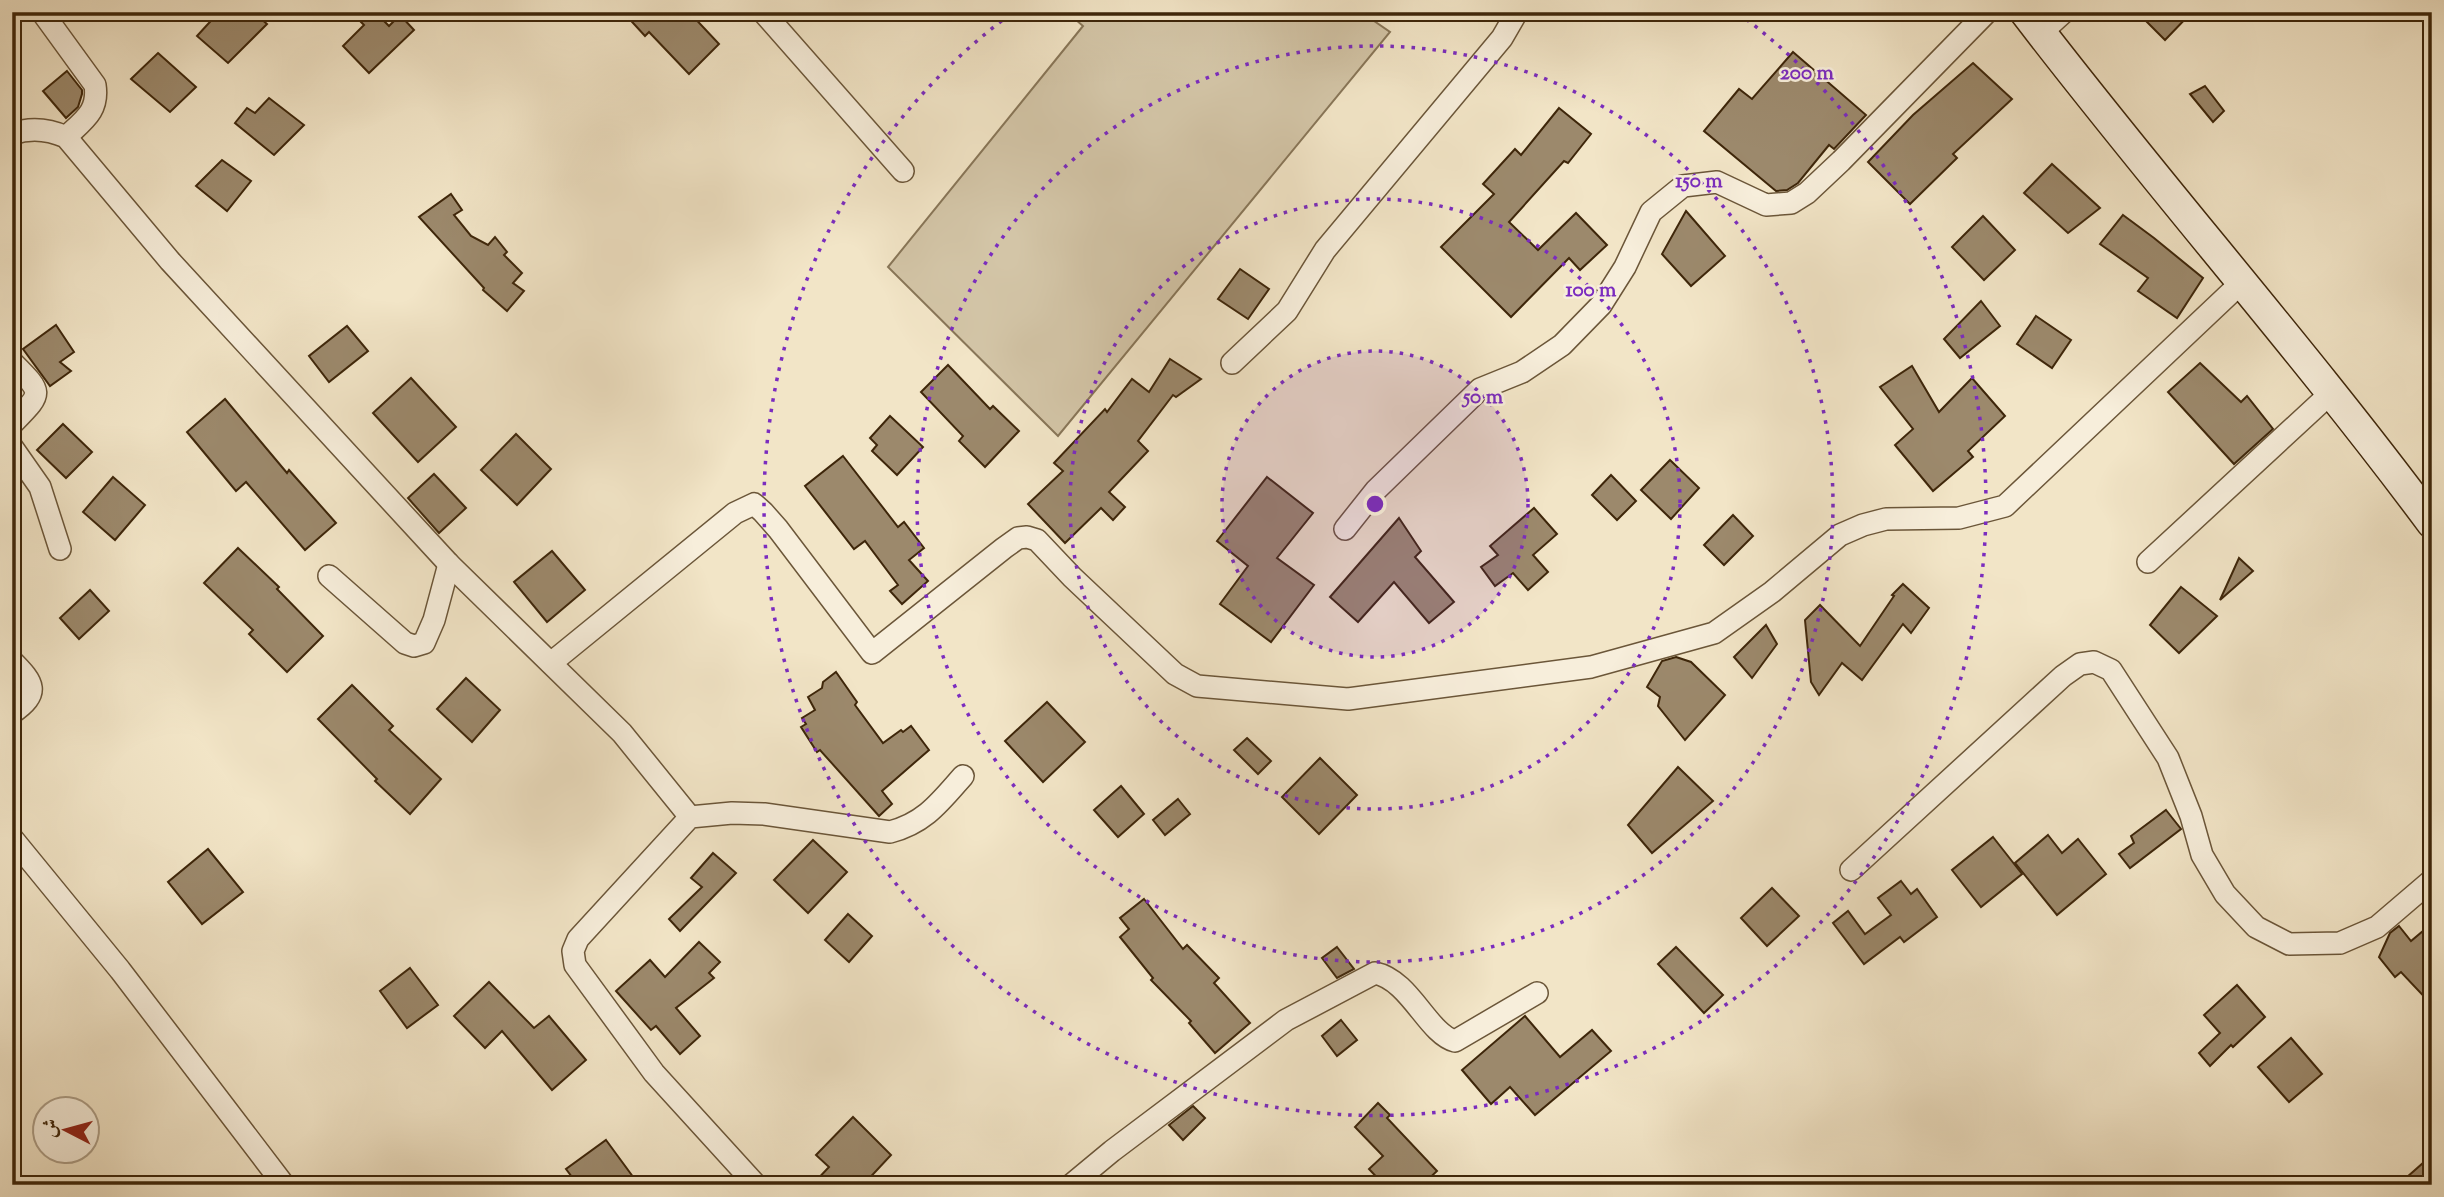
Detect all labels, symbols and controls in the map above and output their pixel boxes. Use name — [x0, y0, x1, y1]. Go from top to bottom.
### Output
text: 200 m — [1780, 59, 1835, 89]
text: 150 m — [1675, 167, 1723, 197]
text: 100 m — [1566, 276, 1617, 306]
text: 50 m — [1461, 383, 1504, 413]
centre of rings — [1363, 492, 1387, 516]
north arrow — [32, 1096, 102, 1166]
text: ش — [37, 1118, 66, 1139]

